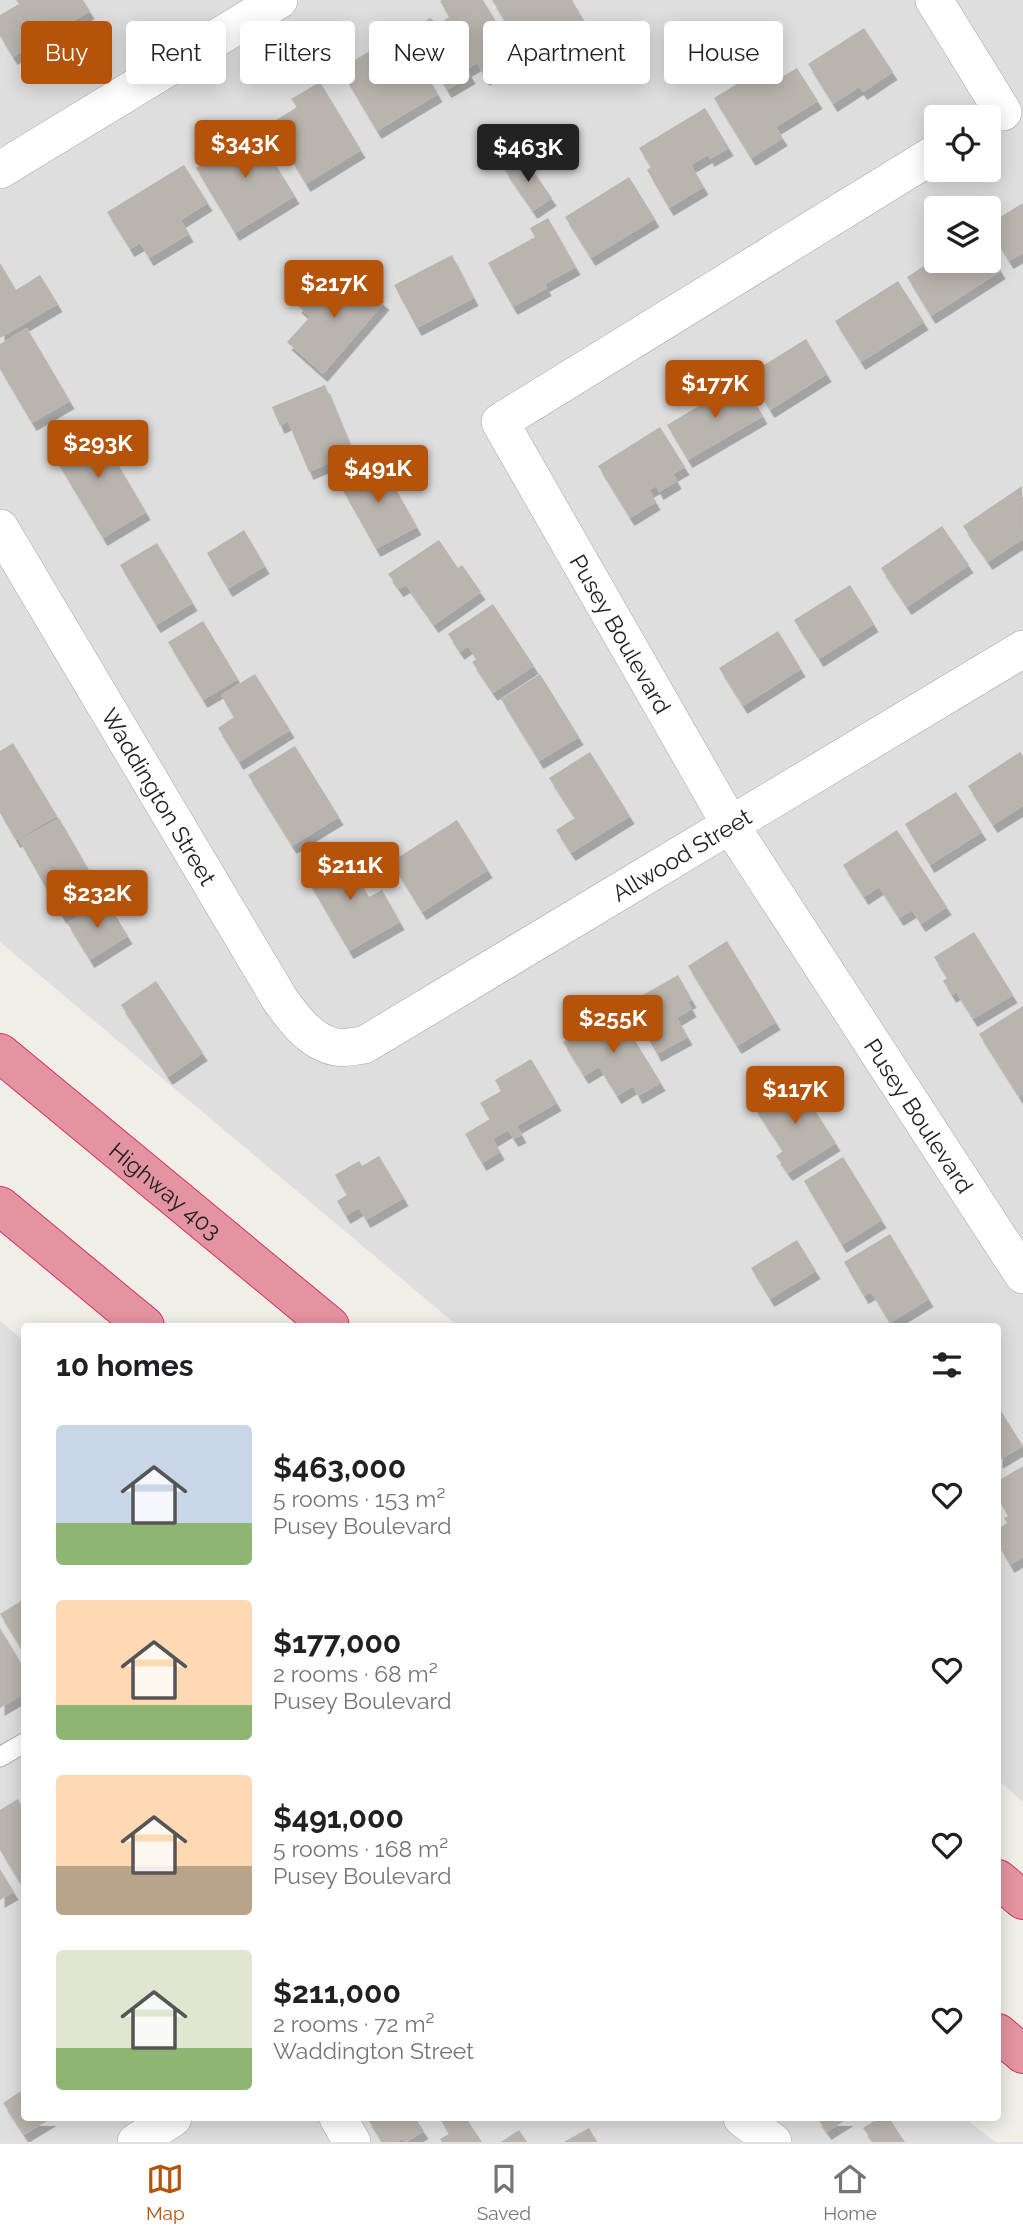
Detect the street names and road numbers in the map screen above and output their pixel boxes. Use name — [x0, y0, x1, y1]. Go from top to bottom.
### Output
street label: Pusey Boulevard — [565, 549, 677, 718]
street label: Waddington Street — [96, 703, 222, 890]
street label: Allwood Street — [607, 802, 756, 906]
street label: Pusey Boulevard — [859, 1033, 979, 1198]
street label: Highway 403 — [104, 1136, 227, 1244]

